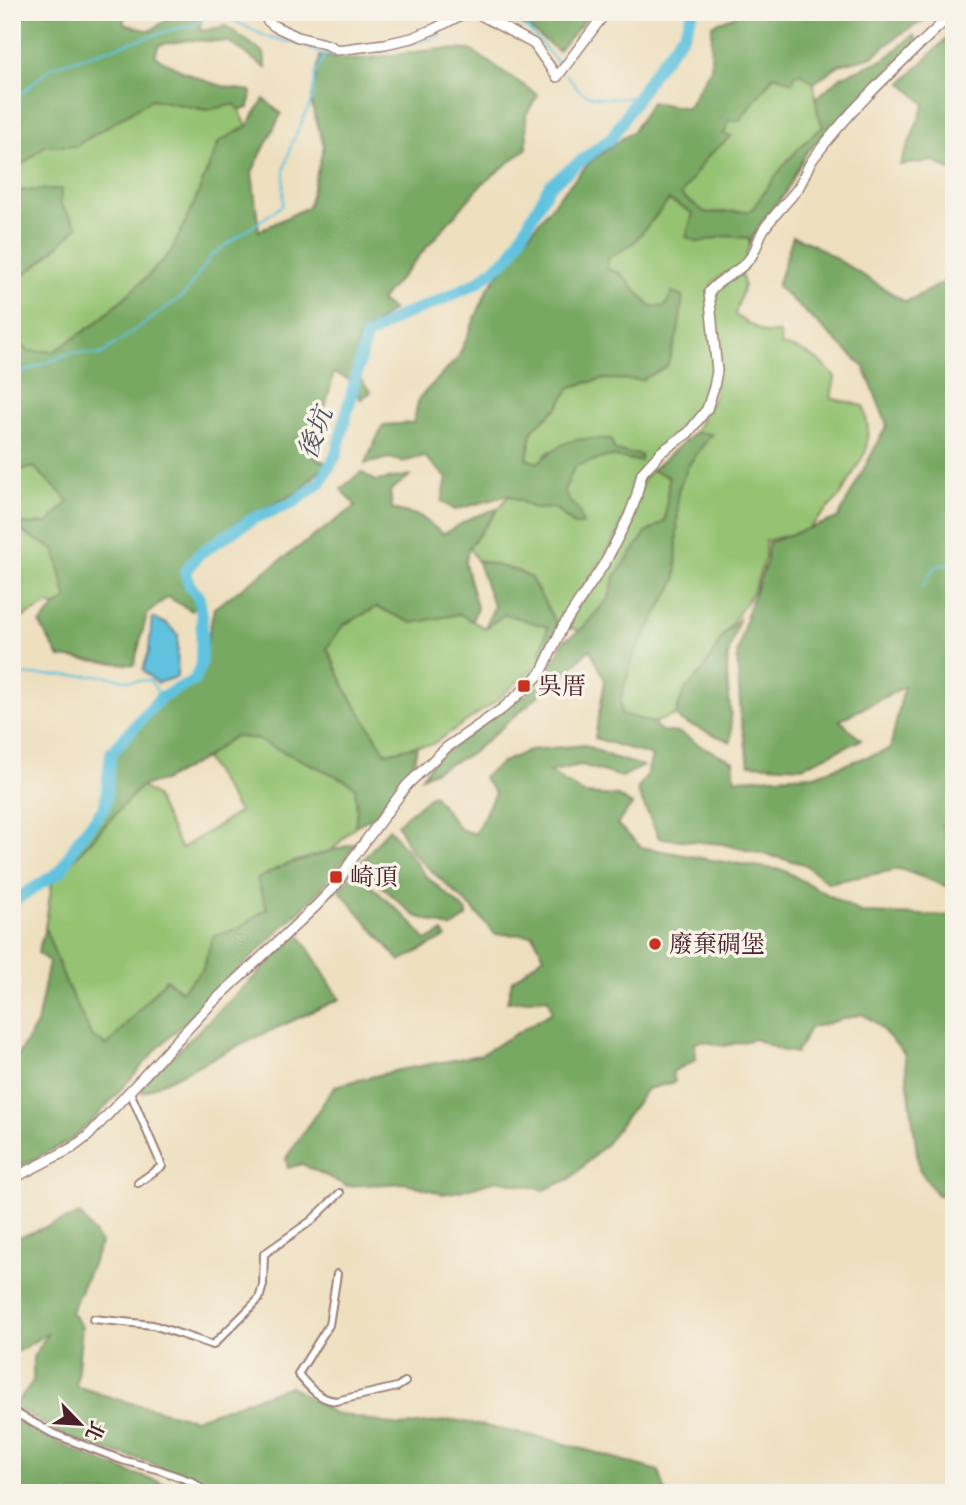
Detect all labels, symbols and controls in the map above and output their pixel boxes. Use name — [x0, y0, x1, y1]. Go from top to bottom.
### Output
water label: 後坑 — [291, 399, 345, 465]
place label: 吳厝 — [538, 671, 586, 705]
marker: 吳厝 — [516, 678, 532, 694]
place label: 崎頂 — [350, 862, 398, 896]
marker: 崎頂 — [328, 869, 344, 885]
place label: 廢棄碉堡 — [669, 929, 765, 963]
marker: 廢棄碉堡 — [647, 936, 663, 952]
north arrow — [46, 1390, 116, 1460]
text: 北 — [77, 1416, 109, 1444]

